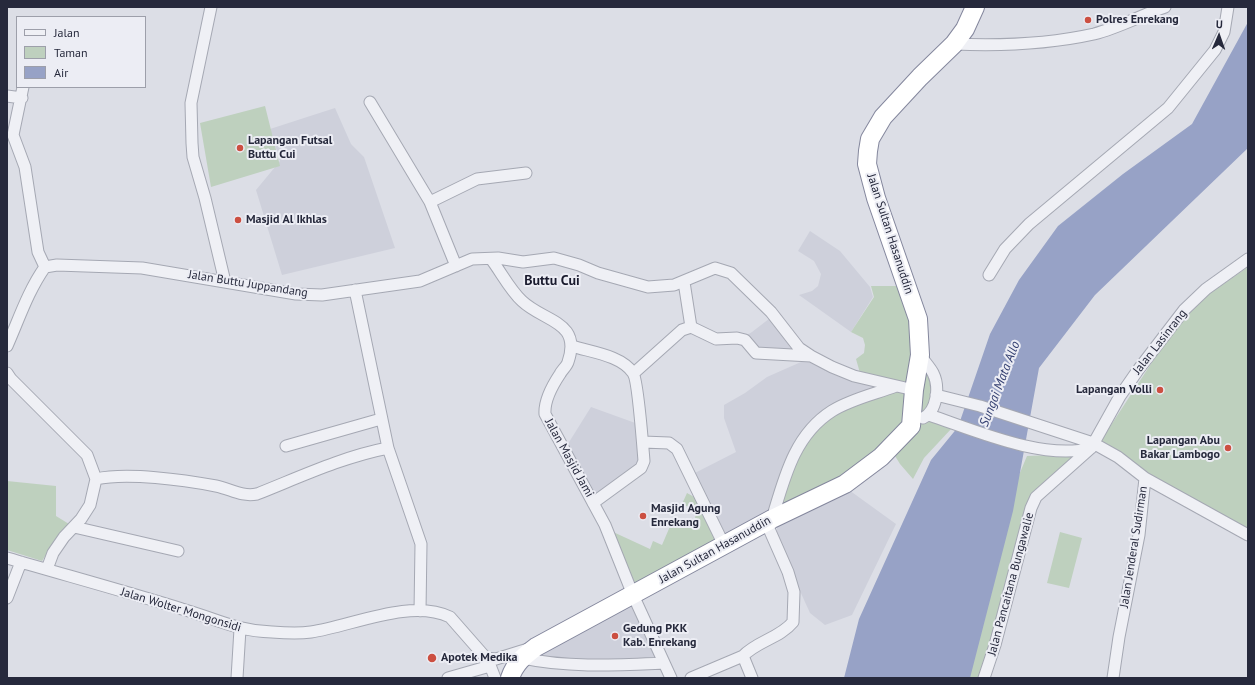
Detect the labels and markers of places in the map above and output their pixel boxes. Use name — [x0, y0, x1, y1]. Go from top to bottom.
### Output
place label: Polres Enrekang — [1096, 13, 1179, 27]
marker: Polres Enrekang — [1083, 15, 1093, 25]
place label: Lapangan Futsal Buttu Cui — [248, 134, 332, 162]
marker: Lapangan Futsal Buttu Cui — [235, 143, 245, 153]
place label: Masjid Al Ikhlas — [246, 213, 327, 227]
marker: Masjid Al Ikhlas — [233, 215, 243, 225]
place label: Lapangan Volli — [1076, 383, 1152, 397]
marker: Lapangan Volli — [1155, 385, 1165, 395]
place label: Lapangan Abu Bakar Lambogo — [1140, 434, 1220, 462]
marker: Lapangan Abu Bakar Lambogo — [1223, 443, 1233, 453]
place label: Masjid Agung Enrekang — [651, 502, 720, 530]
marker: Masjid Agung Enrekang — [638, 511, 648, 521]
place label: Gedung PKK Kab. Enrekang — [623, 622, 696, 650]
marker: Gedung PKK Kab. Enrekang — [610, 631, 620, 641]
place label: Apotek Medika — [441, 651, 518, 665]
marker: Apotek Medika — [426, 652, 438, 664]

